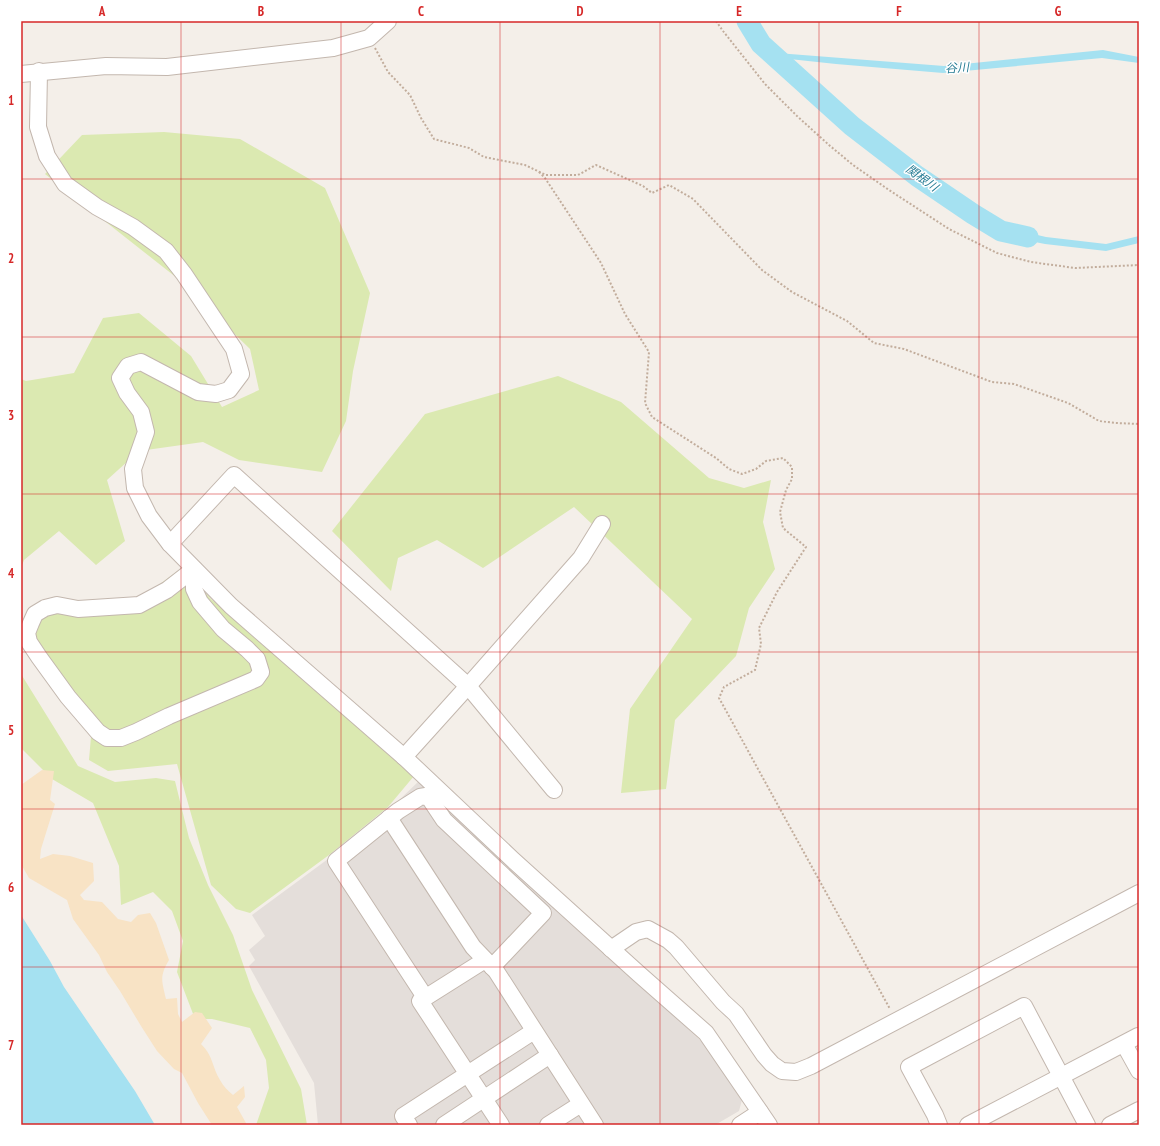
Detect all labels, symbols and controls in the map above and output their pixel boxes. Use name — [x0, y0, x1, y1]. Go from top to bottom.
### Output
text: A — [98, 3, 106, 20]
text: B — [258, 3, 264, 20]
text: C — [418, 3, 424, 20]
text: D — [577, 3, 584, 20]
text: E — [736, 3, 742, 20]
text: F — [896, 3, 902, 20]
text: G — [1055, 3, 1062, 20]
water label: 谷川 — [944, 59, 971, 76]
text: 1 — [8, 92, 14, 109]
water label: 関根川 — [903, 161, 943, 195]
text: 2 — [8, 250, 14, 267]
text: 3 — [8, 407, 14, 424]
text: 4 — [8, 565, 15, 582]
text: 5 — [8, 722, 14, 739]
text: 6 — [8, 879, 14, 896]
text: 7 — [8, 1037, 14, 1054]

